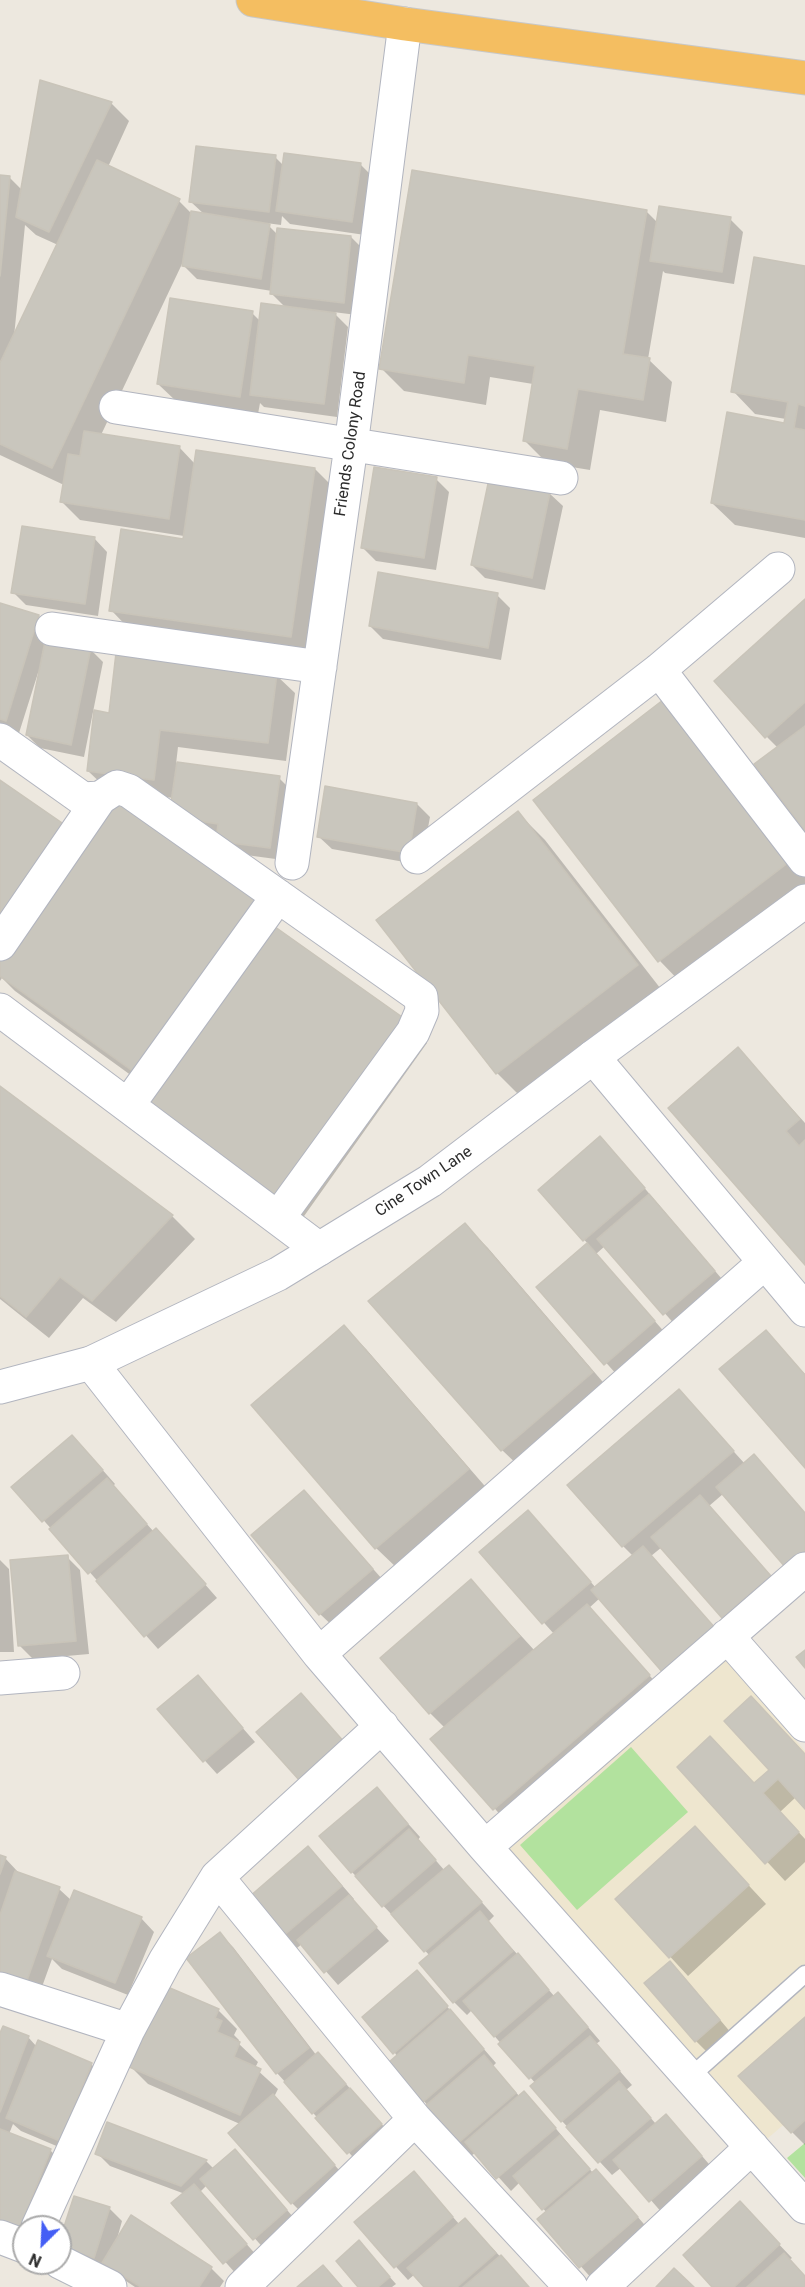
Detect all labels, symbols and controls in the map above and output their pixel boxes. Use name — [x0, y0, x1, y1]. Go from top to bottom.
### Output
street label: Friends Colony Road — [331, 370, 371, 518]
street label: Cine Town Lane — [372, 1142, 476, 1222]
north arrow — [12, 2215, 72, 2275]
text: N — [26, 2249, 44, 2271]

